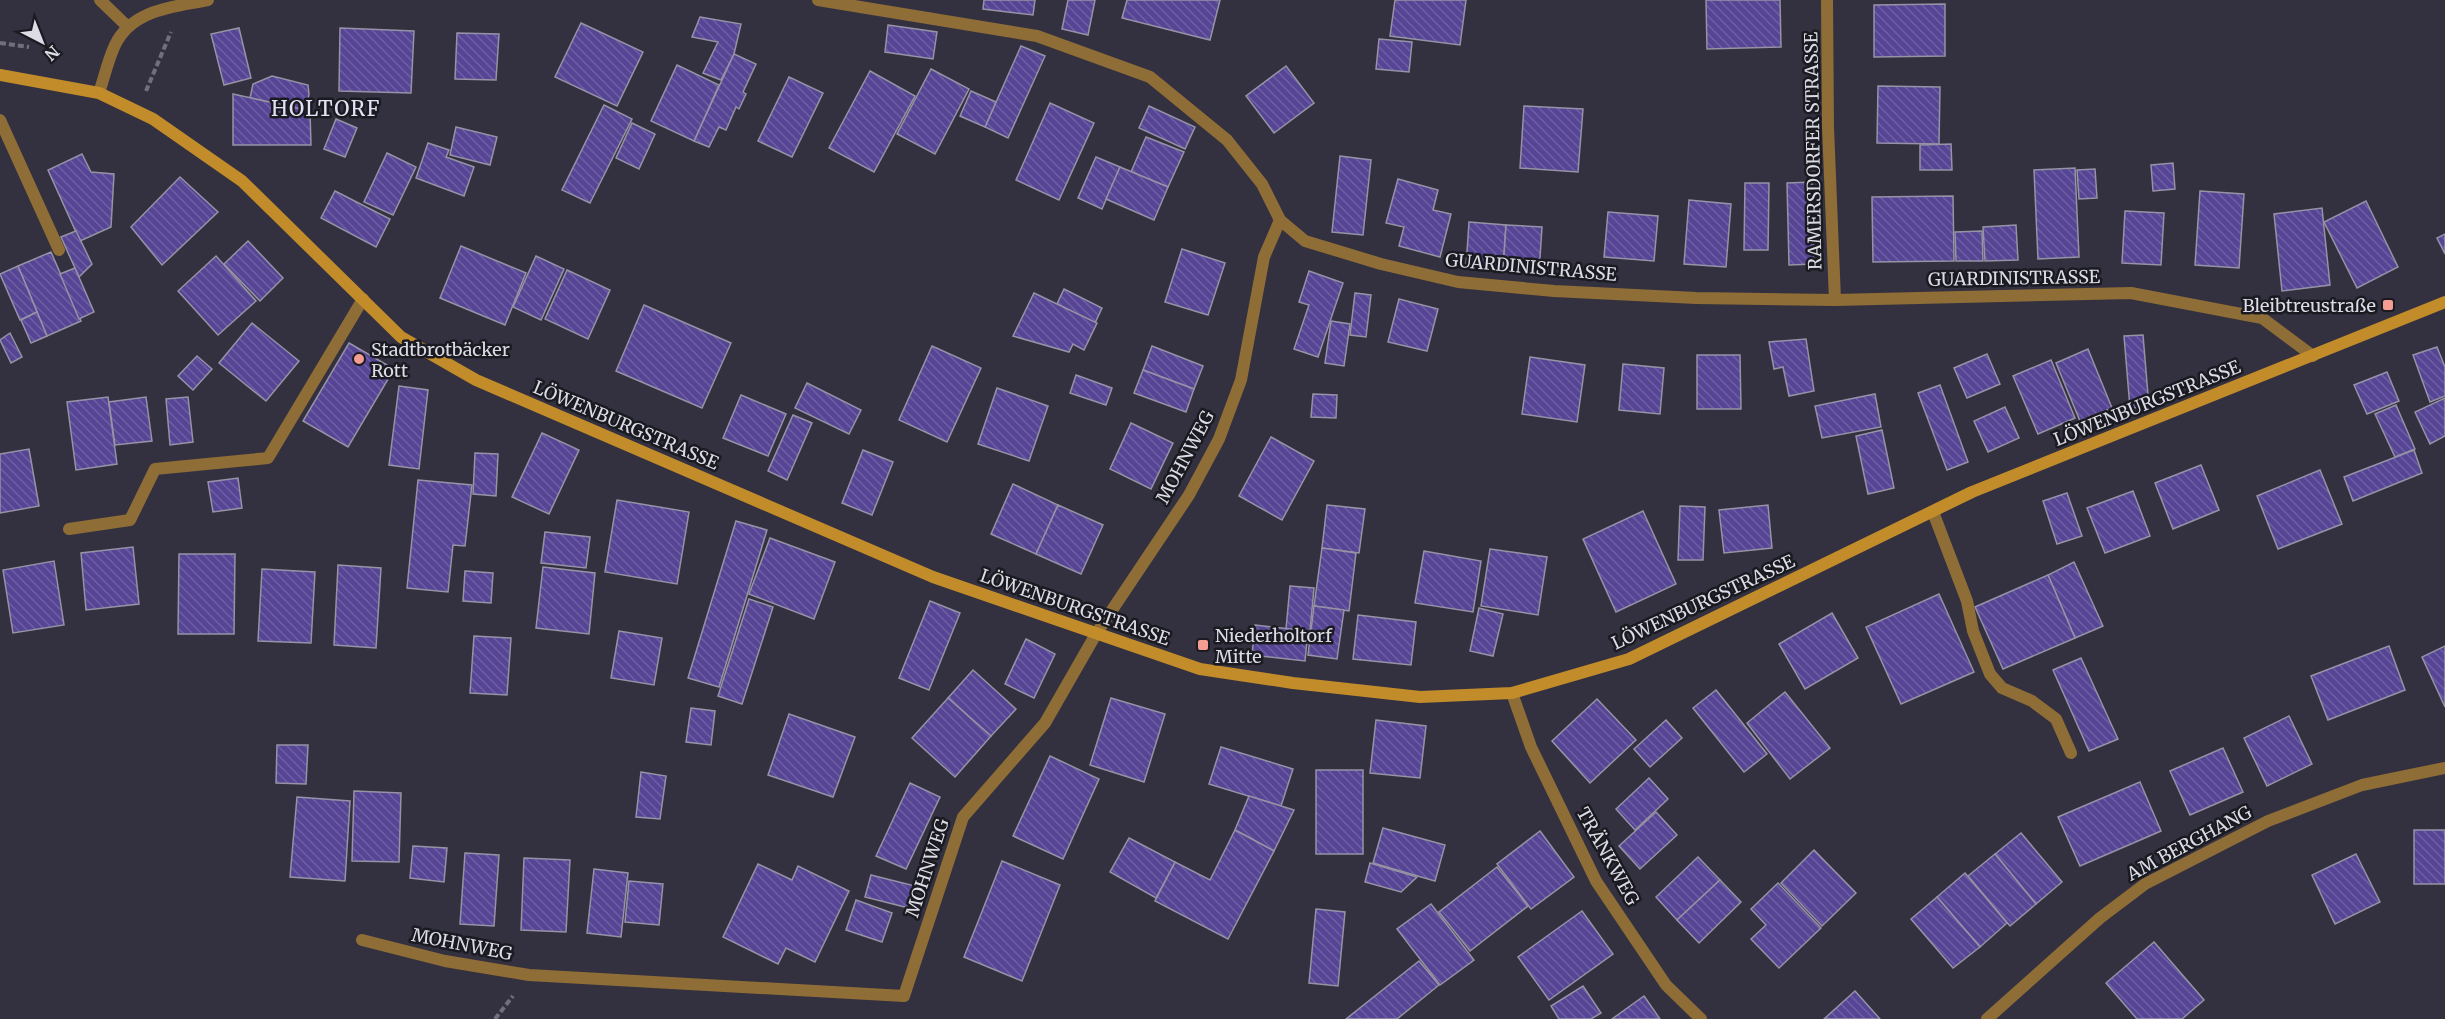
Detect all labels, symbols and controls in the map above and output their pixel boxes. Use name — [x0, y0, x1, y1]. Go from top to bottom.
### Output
north arrow — [12, 12, 72, 72]
street label: RAMERSDORFER STRASSE — [1799, 31, 1827, 270]
text: N — [40, 41, 63, 65]
district label: HOLTORF — [271, 95, 381, 122]
street label: GUARDINISTRASSE — [1444, 248, 1618, 286]
street label: GUARDINISTRASSE — [1928, 265, 2101, 291]
place label: Bleibtreustraße — [2242, 294, 2376, 317]
marker: Bleibtreustraße — [2381, 298, 2395, 312]
place label: Stadtbrotbäcker Rott — [371, 338, 510, 382]
marker: Stadtbrotbäcker Rott — [352, 352, 366, 366]
street label: LÖWENBURGSTRASSE — [2050, 355, 2244, 451]
street label: LÖWENBURGSTRASSE — [530, 375, 723, 475]
street label: MOHNWEG — [1151, 407, 1219, 507]
street label: LÖWENBURGSTRASSE — [1608, 549, 1799, 655]
street label: LÖWENBURGSTRASSE — [977, 564, 1174, 651]
place label: Niederholtorf Mitte — [1215, 624, 1333, 668]
marker: Niederholtorf Mitte — [1196, 638, 1210, 652]
street label: AM BERGHANG — [2122, 800, 2255, 886]
street label: TRÄNKWEG — [1572, 803, 1644, 909]
street label: MOHNWEG — [900, 816, 954, 920]
street label: MOHNWEG — [410, 923, 514, 965]

